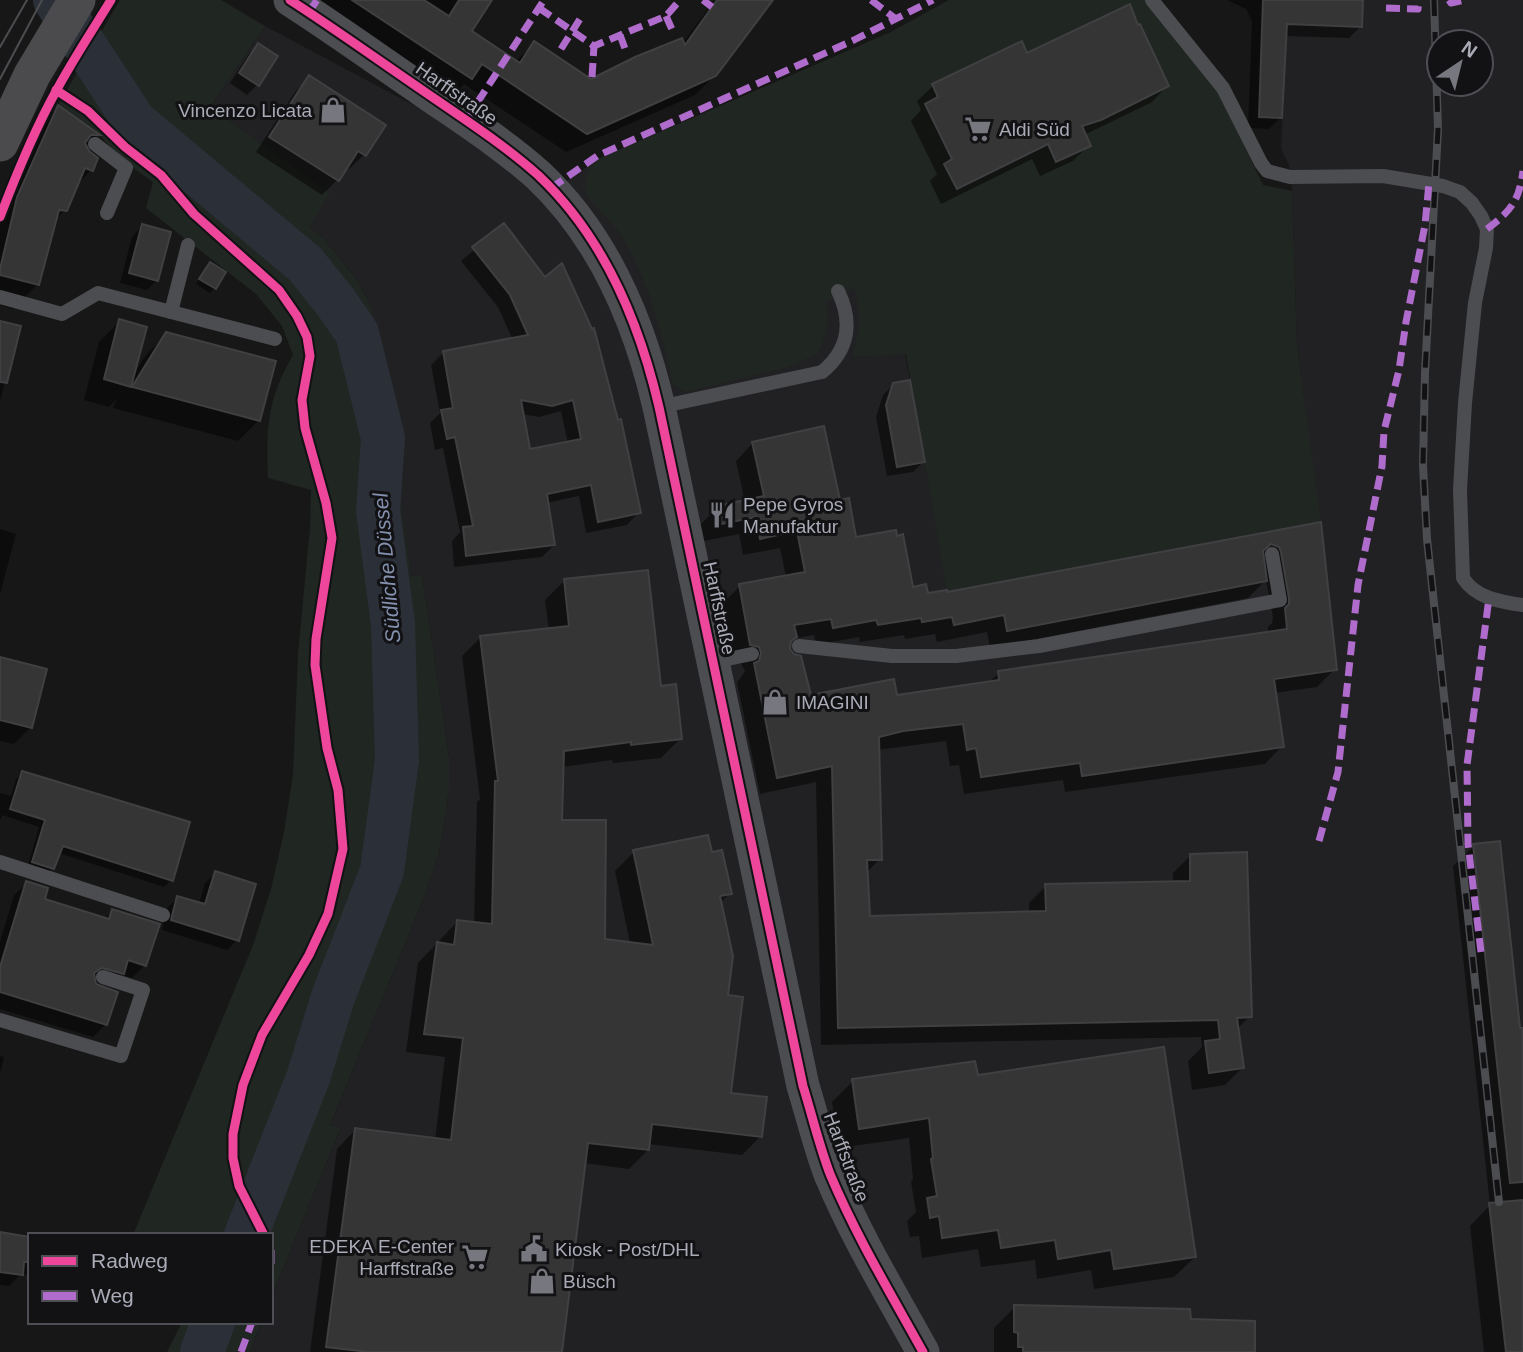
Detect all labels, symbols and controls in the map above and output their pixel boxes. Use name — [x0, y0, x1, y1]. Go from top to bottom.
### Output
north arrow — [1425, 28, 1495, 98]
text: N — [1458, 37, 1481, 62]
street label: Harffstraße — [412, 58, 502, 129]
shop icon: Vincenzo Licata — [318, 95, 348, 125]
place label: Vincenzo Licata — [178, 100, 312, 121]
supermarket icon: Aldi Süd — [963, 114, 993, 144]
place label: Aldi Süd — [999, 119, 1070, 140]
water label: Südliche Düssel — [368, 491, 405, 644]
place label: Pepe Gyros Manufaktur — [743, 494, 843, 537]
restaurant icon: Pepe Gyros Manufaktur — [707, 500, 737, 530]
street label: Harffstraße — [699, 560, 740, 657]
shop icon: IMAGINI — [760, 687, 790, 717]
place label: IMAGINI — [796, 692, 869, 713]
street label: Harffstraße — [820, 1109, 873, 1205]
legend — [28, 1233, 273, 1324]
public building icon: Kiosk - Post/DHL — [519, 1234, 549, 1264]
place label: EDEKA E-Center Harffstraße — [309, 1236, 455, 1279]
place label: Kiosk - Post/DHL — [555, 1239, 700, 1260]
supermarket icon: EDEKA E-Center Harffstraße — [460, 1242, 490, 1272]
text: Radweg — [91, 1249, 168, 1272]
shop icon: Büsch — [527, 1266, 557, 1296]
place label: Büsch — [563, 1271, 616, 1292]
text: Weg — [91, 1284, 134, 1307]

